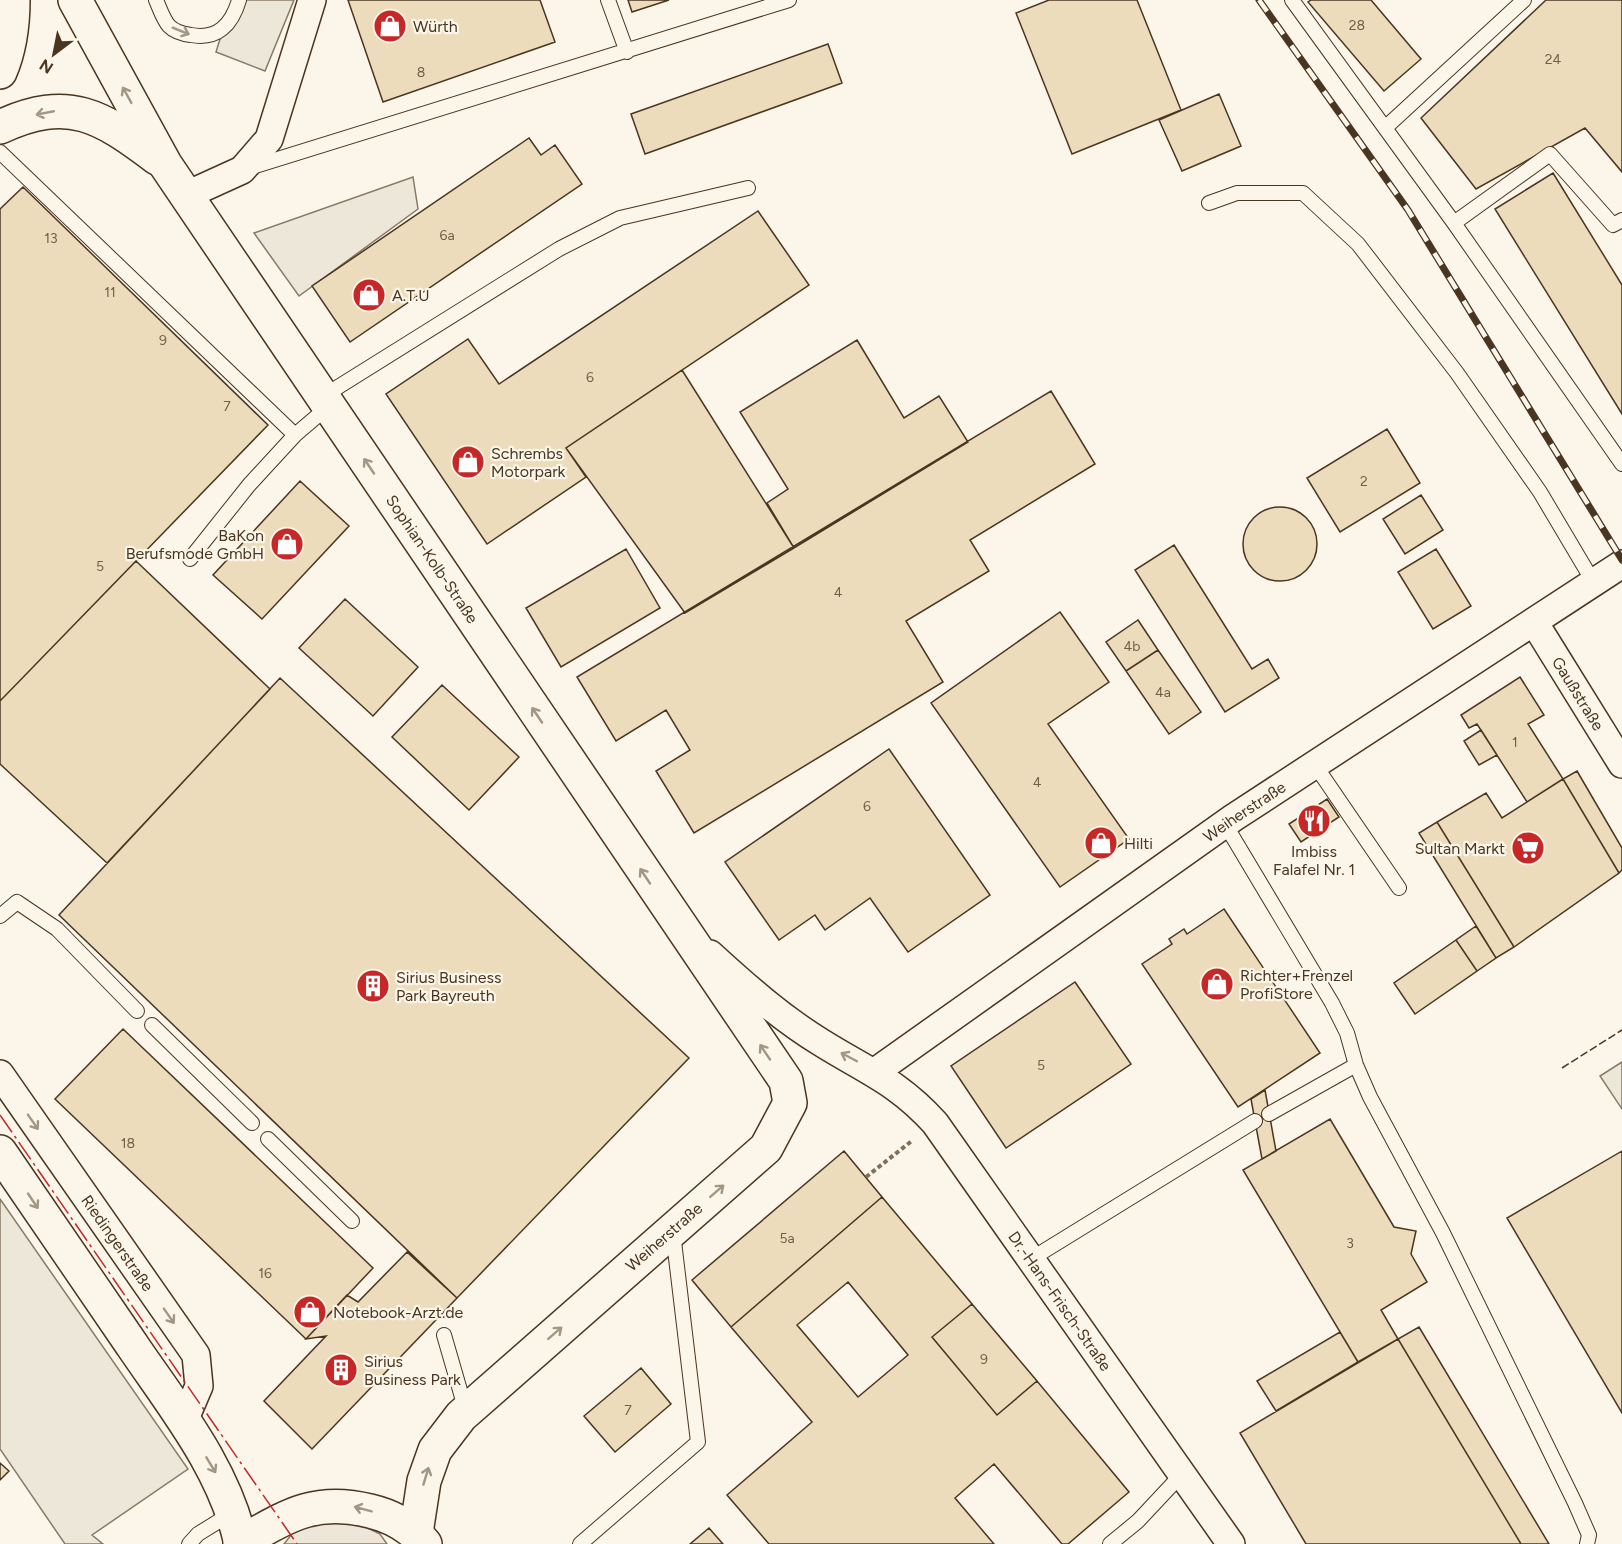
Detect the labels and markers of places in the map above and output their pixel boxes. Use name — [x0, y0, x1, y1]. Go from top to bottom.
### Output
shop icon: Würth — [372, 8, 408, 44]
place label: Würth — [413, 17, 458, 36]
shop icon: A.T.U — [351, 277, 387, 313]
place label: A.T.U — [392, 286, 430, 305]
shop icon: Schrembs Motorpark — [450, 444, 486, 480]
place label: Schrembs Motorpark — [491, 444, 566, 481]
place label: BaKon Berufsmode GmbH — [126, 526, 264, 563]
shop icon: BaKon Berufsmode GmbH — [269, 526, 305, 562]
restaurant icon: Imbiss Falafel Nr. 1 — [1296, 803, 1332, 839]
shop icon: Hilti — [1083, 825, 1119, 861]
supermarket icon: Sultan Markt — [1510, 830, 1546, 866]
place label: Hilti — [1124, 834, 1153, 853]
place label: Sultan Markt — [1415, 839, 1505, 858]
place label: Imbiss Falafel Nr. 1 — [1273, 842, 1355, 879]
shop icon: Richter+Frenzel ProfiStore — [1199, 966, 1235, 1002]
place label: Richter+Frenzel ProfiStore — [1240, 966, 1353, 1003]
building icon: Sirius Business Park Bayreuth — [355, 968, 391, 1004]
place label: Sirius Business Park Bayreuth — [396, 968, 501, 1005]
shop icon: Notebook-Arzt.de — [292, 1294, 328, 1330]
place label: Notebook-Arzt.de — [333, 1303, 464, 1322]
building icon: Sirius Business Park — [323, 1352, 359, 1388]
place label: Sirius Business Park — [364, 1352, 461, 1389]

